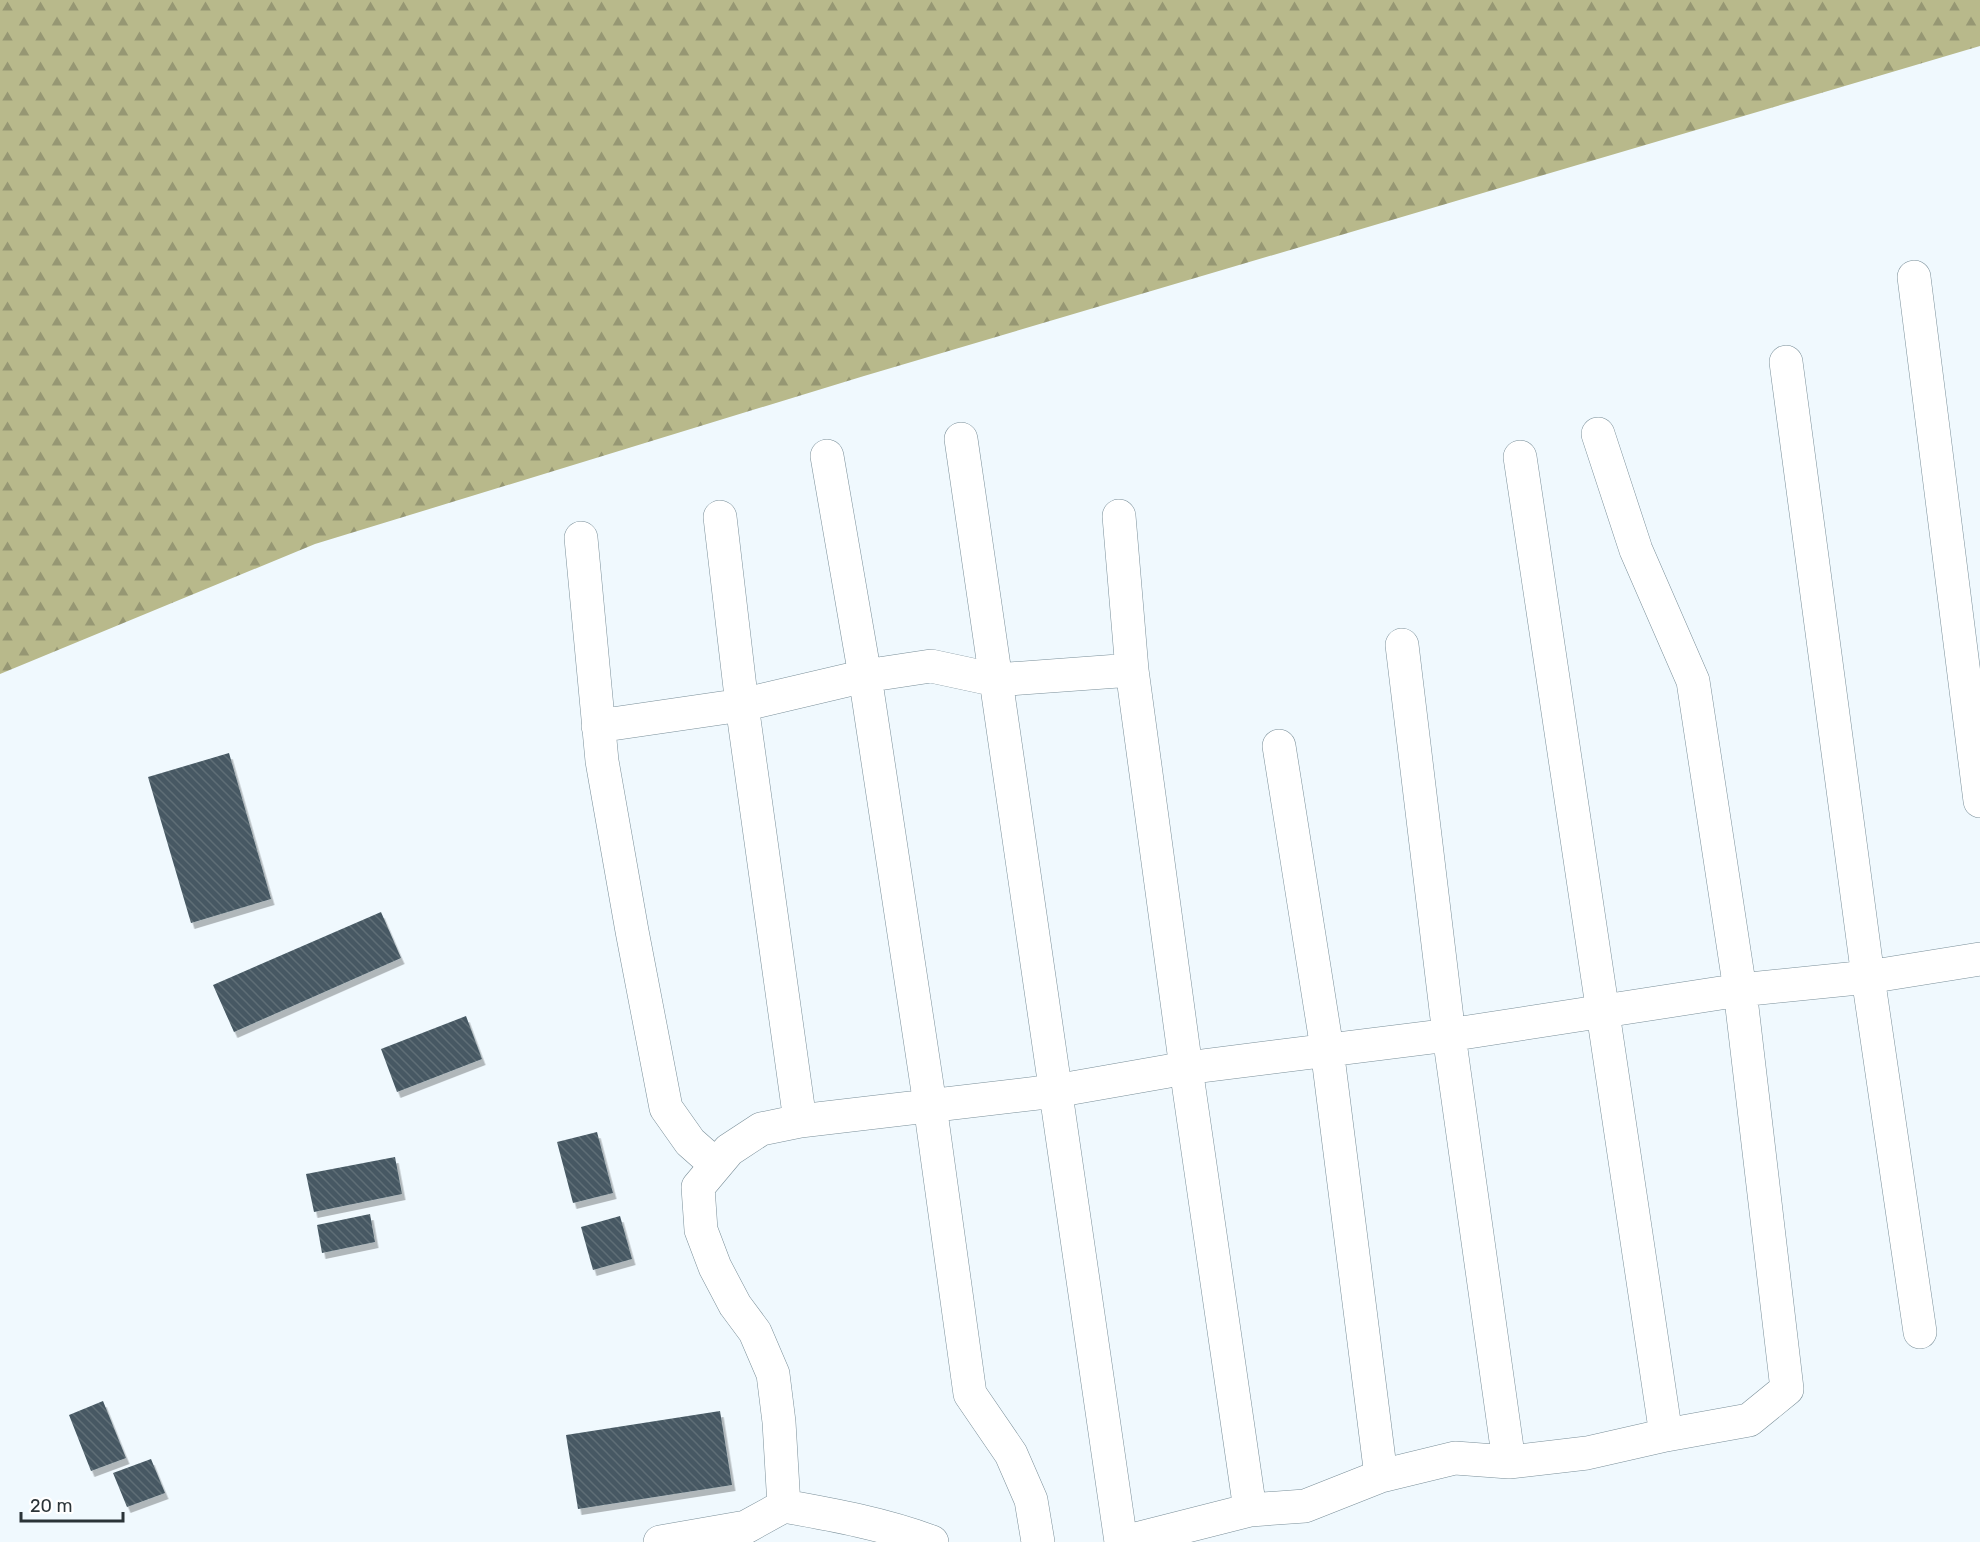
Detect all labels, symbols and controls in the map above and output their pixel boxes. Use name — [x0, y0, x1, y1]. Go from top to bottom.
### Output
scale bar — [21, 1485, 123, 1523]
text: 20 m — [30, 1495, 72, 1517]

